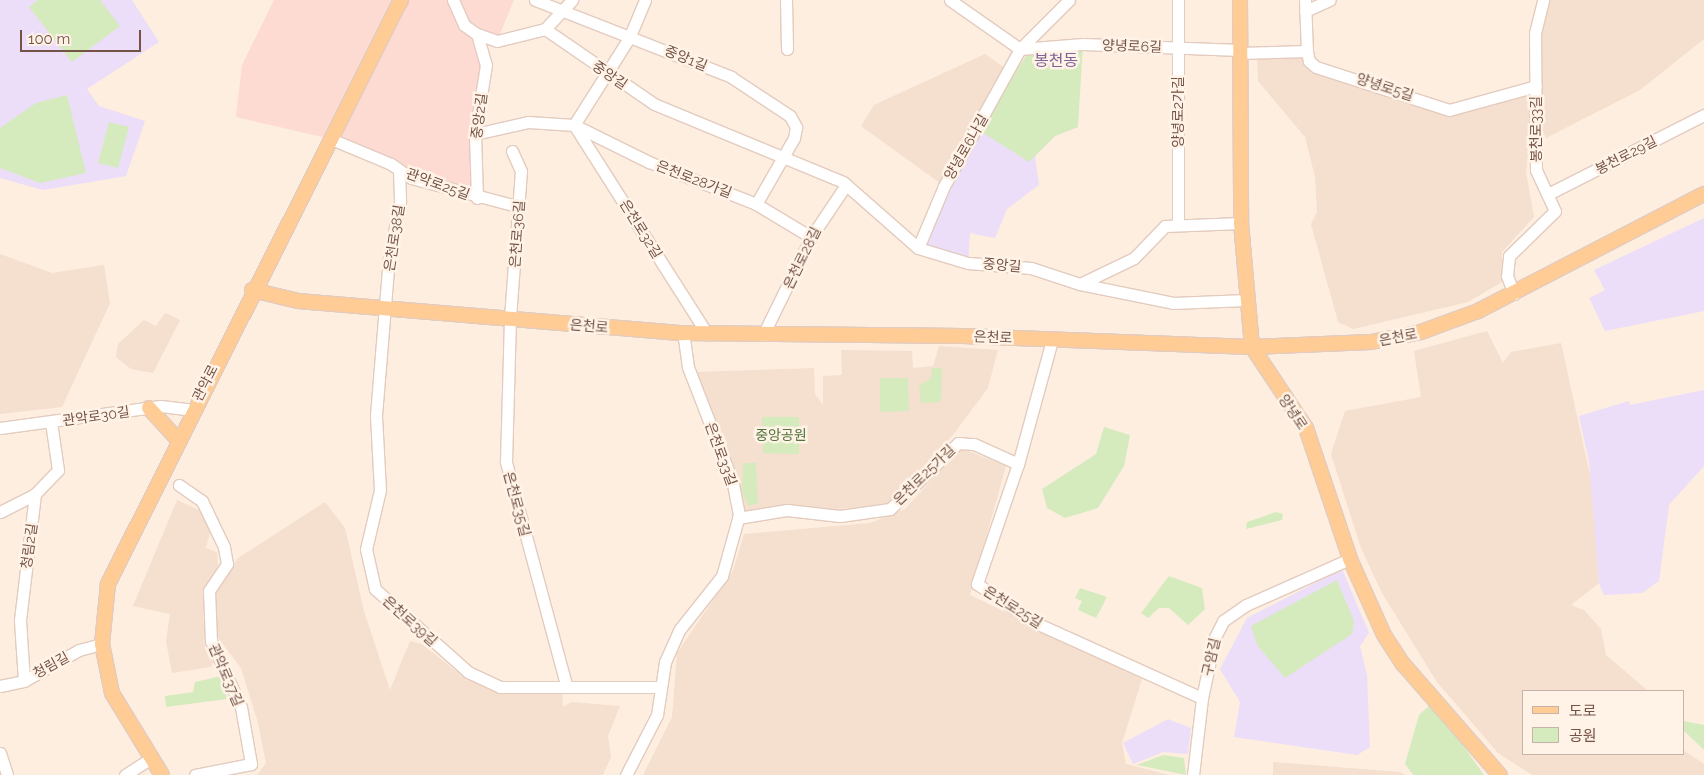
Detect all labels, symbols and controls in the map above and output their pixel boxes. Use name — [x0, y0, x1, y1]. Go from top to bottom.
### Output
scale bar — [22, 20, 144, 52]
text: 100 m — [28, 30, 70, 48]
street label: 양녕로6길 — [1102, 37, 1162, 55]
street label: 중앙1길 — [662, 42, 710, 74]
district label: 봉천동 — [1034, 51, 1078, 71]
street label: 중앙길 — [589, 57, 631, 93]
street label: 양녕로5길 — [1354, 70, 1416, 104]
street label: 양녕로2가길 — [1170, 76, 1186, 148]
street label: 중앙2길 — [468, 92, 490, 140]
street label: 봉천로33길 — [1528, 96, 1544, 162]
street label: 양녕로6나길 — [941, 111, 991, 183]
street label: 봉천로29길 — [1592, 132, 1660, 178]
street label: 은천로28가길 — [654, 157, 734, 201]
street label: 관악로25길 — [404, 165, 472, 203]
street label: 은천로32길 — [616, 196, 666, 262]
street label: 은천로36길 — [506, 200, 528, 268]
street label: 은천로38길 — [380, 203, 408, 273]
street label: 은천로28길 — [780, 224, 824, 292]
street label: 중앙길 — [982, 255, 1022, 275]
street label: 은천로 — [569, 316, 609, 336]
street label: 은천로 — [1377, 325, 1419, 349]
street label: 은천로 — [973, 328, 1013, 346]
street label: 관악로 — [189, 362, 221, 404]
street label: 양녕로 — [1275, 391, 1311, 433]
street label: 관악로30길 — [61, 403, 131, 429]
street label: 은천로33길 — [702, 420, 740, 488]
park label: 중앙공원 — [755, 427, 807, 443]
street label: 은천로25가길 — [890, 441, 958, 509]
street label: 은천로35길 — [500, 470, 534, 538]
street label: 청림2길 — [17, 522, 41, 570]
street label: 은천로25길 — [980, 582, 1046, 632]
street label: 은천로39길 — [379, 592, 441, 650]
street label: 구암길 — [1198, 636, 1224, 678]
street label: 관악로37길 — [205, 641, 247, 709]
street label: 청림길 — [30, 648, 72, 682]
legend — [1522, 690, 1684, 755]
text: 도로 — [1569, 702, 1597, 720]
text: 공원 — [1569, 727, 1597, 745]

